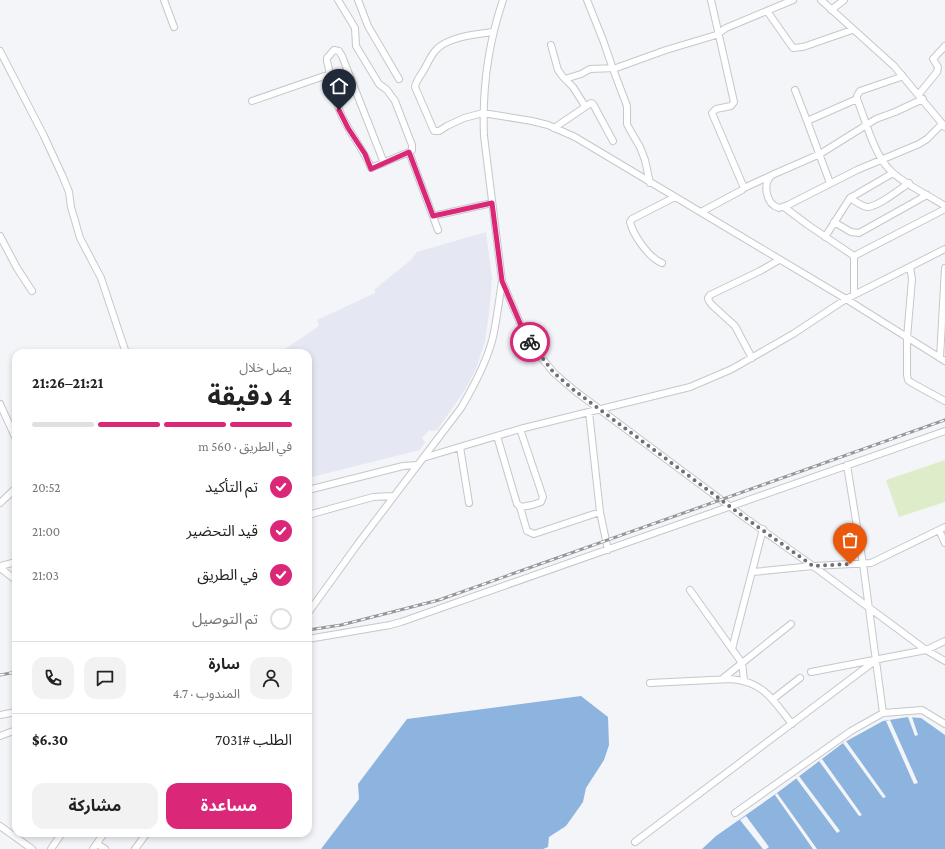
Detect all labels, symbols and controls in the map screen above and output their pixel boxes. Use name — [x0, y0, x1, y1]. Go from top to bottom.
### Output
pin — [322, 69, 356, 110]
icon: home — [328, 75, 350, 97]
courier — [510, 322, 550, 362]
icon: bike — [519, 331, 541, 353]
text: يصل خلال — [239, 360, 292, 375]
text: 21:21–21:26 — [32, 375, 103, 391]
text: 4 دقيقة — [208, 382, 292, 411]
text: في الطريق · 560 m — [198, 439, 292, 454]
icon: check — [270, 476, 292, 498]
text: تم التأكيد — [205, 479, 258, 495]
text: 20:52 — [32, 480, 61, 495]
icon: check — [270, 520, 292, 542]
text: قيد التحضير — [187, 523, 258, 539]
pin — [833, 523, 867, 564]
text: 21:00 — [32, 524, 60, 539]
icon: bag — [839, 529, 861, 551]
icon: check — [270, 564, 292, 586]
text: في الطريق — [197, 567, 258, 583]
text: 21:03 — [32, 568, 59, 583]
text: تم التوصيل — [192, 611, 258, 627]
text: سارة — [208, 656, 240, 672]
button: phone — [32, 657, 74, 699]
button: chat — [84, 657, 126, 699]
button: person — [250, 657, 292, 699]
text: المندوب · 4.7 — [173, 686, 240, 701]
text: $6.30 — [32, 732, 68, 748]
text: الطلب #7031 — [215, 732, 292, 748]
button: مشاركة — [32, 783, 158, 829]
button: مساعدة — [166, 783, 292, 829]

